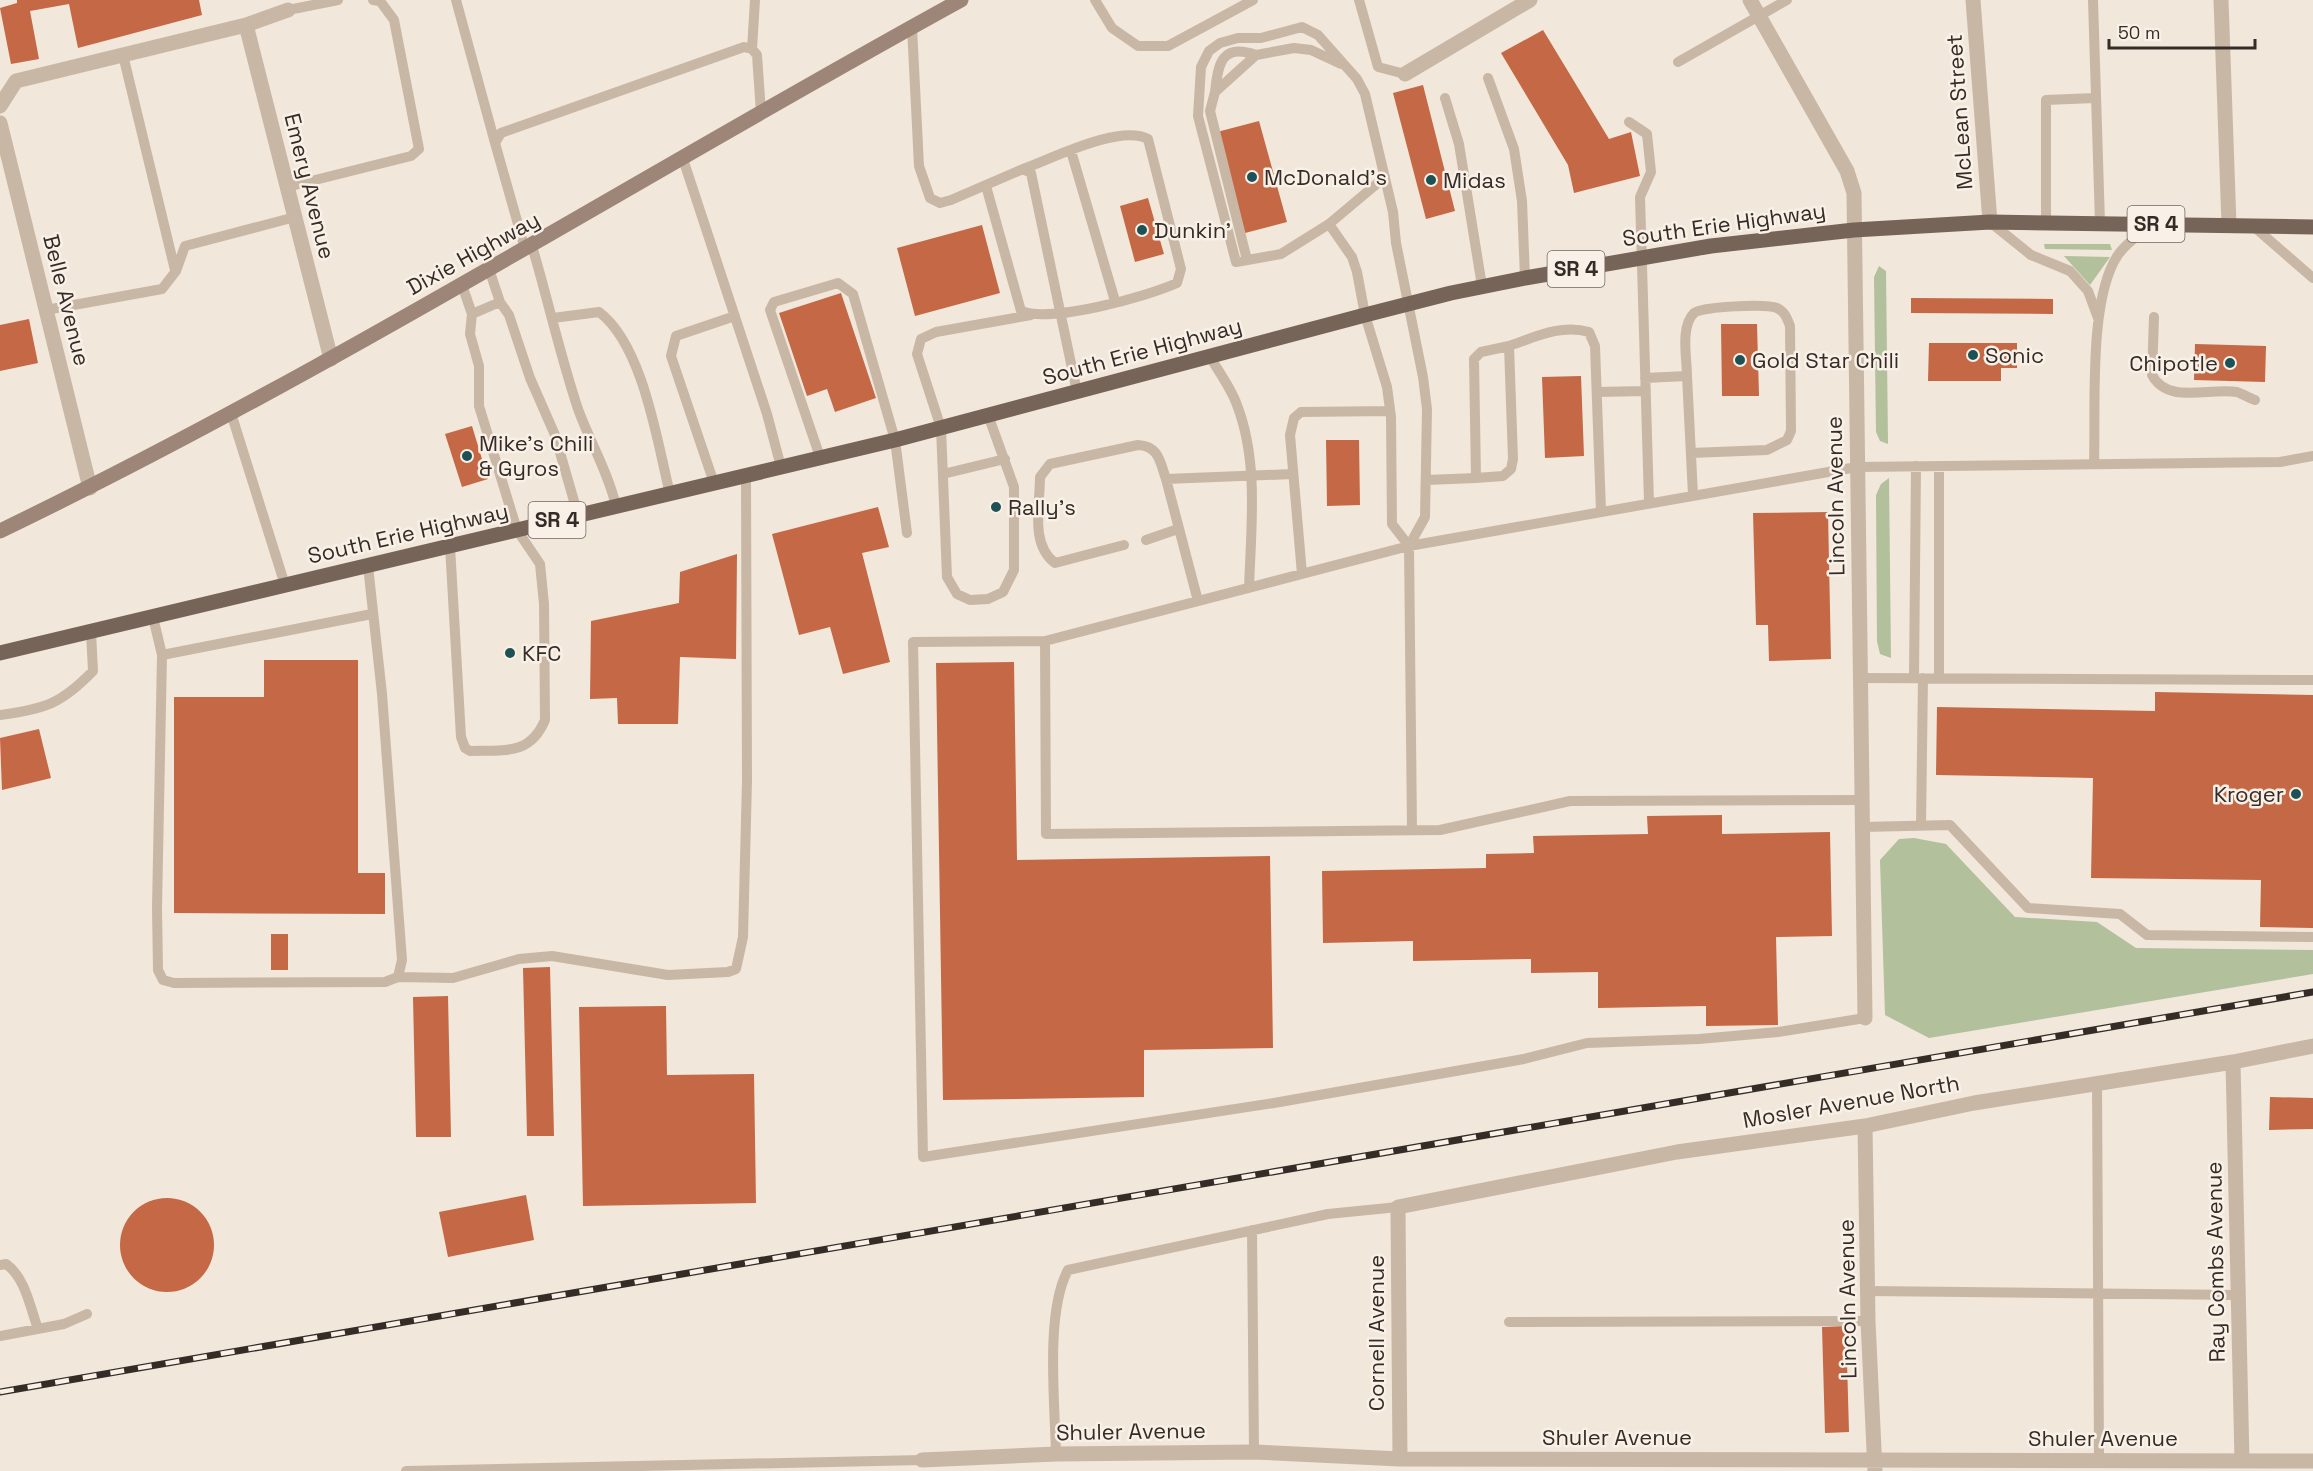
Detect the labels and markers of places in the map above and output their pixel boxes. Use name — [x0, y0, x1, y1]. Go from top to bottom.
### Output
place label: McDonald's — [1264, 163, 1387, 191]
place label: Midas — [1443, 166, 1506, 194]
marker: McDonald's — [1245, 170, 1259, 184]
marker: Midas — [1424, 173, 1438, 187]
place label: Dunkin' — [1154, 216, 1231, 244]
marker: Dunkin' — [1135, 223, 1149, 237]
place label: Sonic — [1985, 341, 2044, 369]
place label: Gold Star Chili — [1752, 346, 1899, 374]
marker: Sonic — [1966, 348, 1980, 362]
place label: Chipotle — [2129, 349, 2218, 377]
marker: Gold Star Chili — [1733, 353, 1747, 367]
marker: Chipotle — [2223, 356, 2237, 370]
place label: Mike's Chili & Gyros — [479, 429, 593, 482]
marker: Mike's Chili & Gyros — [460, 449, 474, 463]
place label: Rally's — [1008, 493, 1076, 521]
marker: Rally's — [989, 500, 1003, 514]
place label: KFC — [522, 639, 561, 667]
marker: KFC — [503, 646, 517, 660]
place label: Kroger — [2214, 780, 2284, 808]
marker: Kroger — [2289, 787, 2303, 801]

